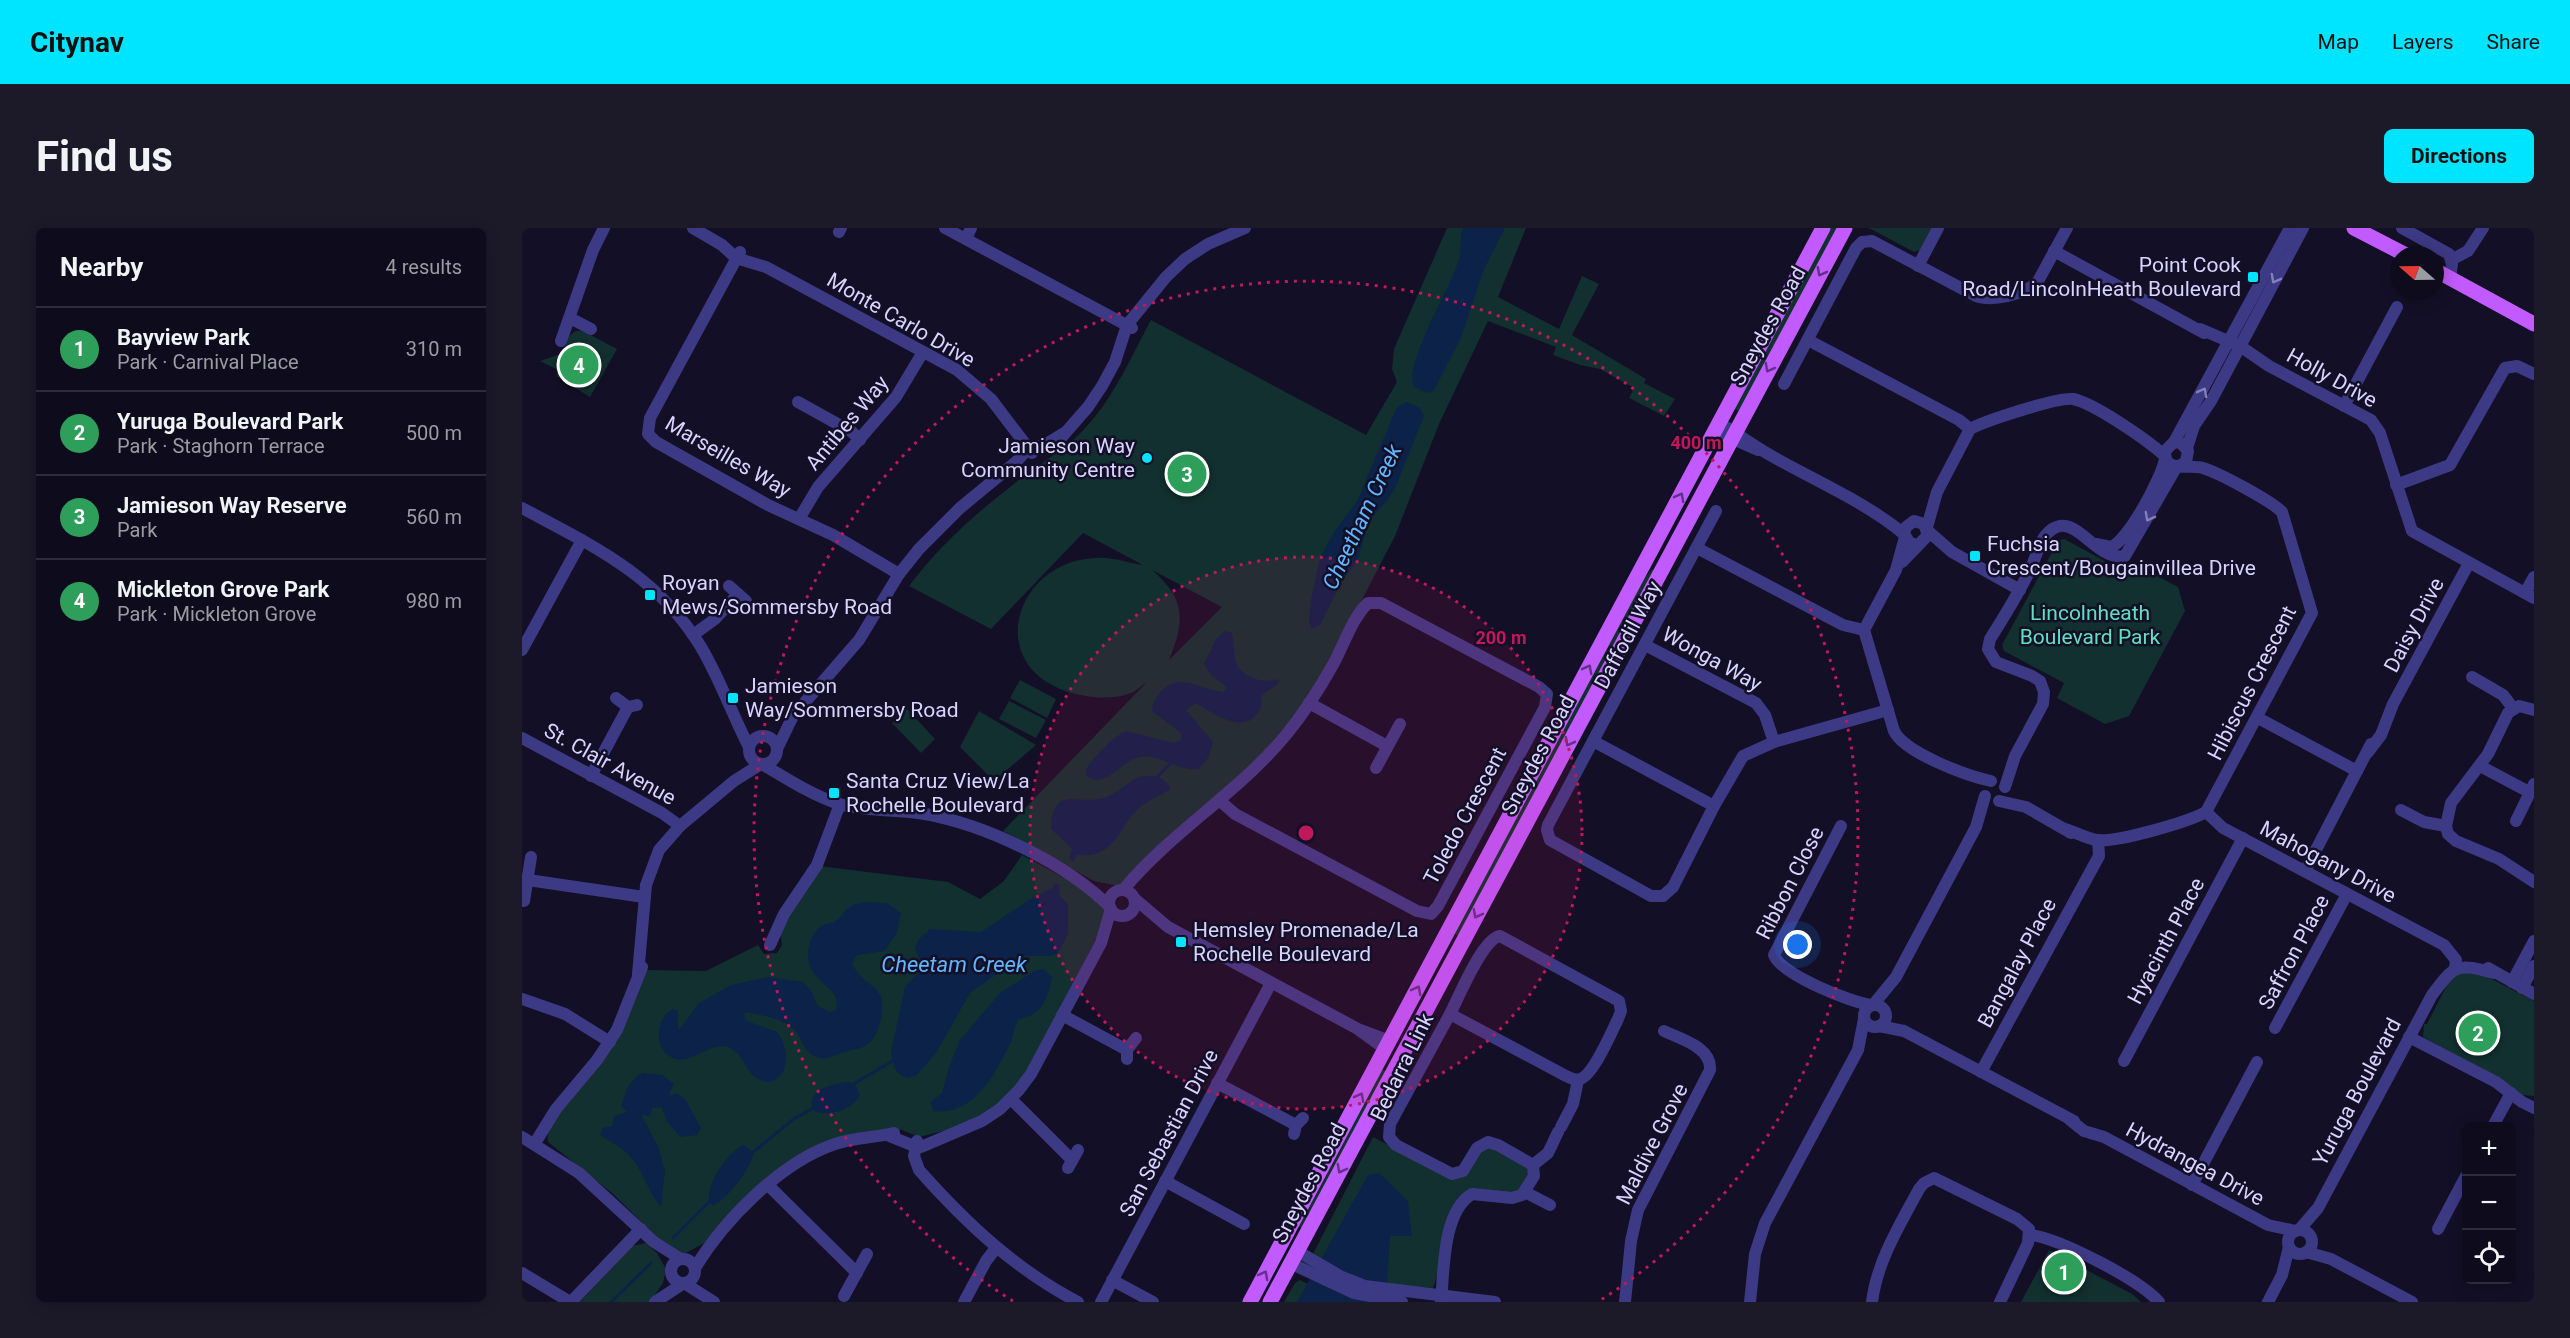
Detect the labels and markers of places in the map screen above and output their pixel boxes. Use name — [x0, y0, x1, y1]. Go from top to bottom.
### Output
place label: Point Cook Road/LincolnHeath Boulevard — [1962, 253, 2241, 301]
marker: Point Cook Road/LincolnHeath Boulevard — [2246, 270, 2260, 284]
pin: 4 — [560, 342, 598, 388]
place label: Jamieson Way Community Centre — [961, 434, 1135, 482]
marker: Jamieson Way Community Centre — [1140, 451, 1154, 465]
pin: 3 — [1168, 452, 1206, 496]
place label: Fuchsia Crescent/Bougainvillea Drive — [1987, 532, 2256, 580]
marker: Fuchsia Crescent/Bougainvillea Drive — [1968, 549, 1982, 563]
place label: Royan Mews/Sommersby Road — [662, 571, 892, 619]
marker: Royan Mews/Sommersby Road — [643, 588, 657, 602]
place label: Jamieson Way/Sommersby Road — [745, 674, 959, 722]
marker: Jamieson Way/Sommersby Road — [726, 691, 740, 705]
place label: Santa Cruz View/La Rochelle Boulevard — [846, 769, 1030, 817]
marker: Santa Cruz View/La Rochelle Boulevard — [827, 786, 841, 800]
centre of rings — [1296, 823, 1316, 843]
place label: Hemsley Promenade/La Rochelle Boulevard — [1193, 918, 1419, 966]
marker: Hemsley Promenade/La Rochelle Boulevard — [1174, 935, 1188, 949]
pin: 2 — [2458, 1010, 2498, 1056]
pin: 1 — [2044, 1250, 2084, 1294]

